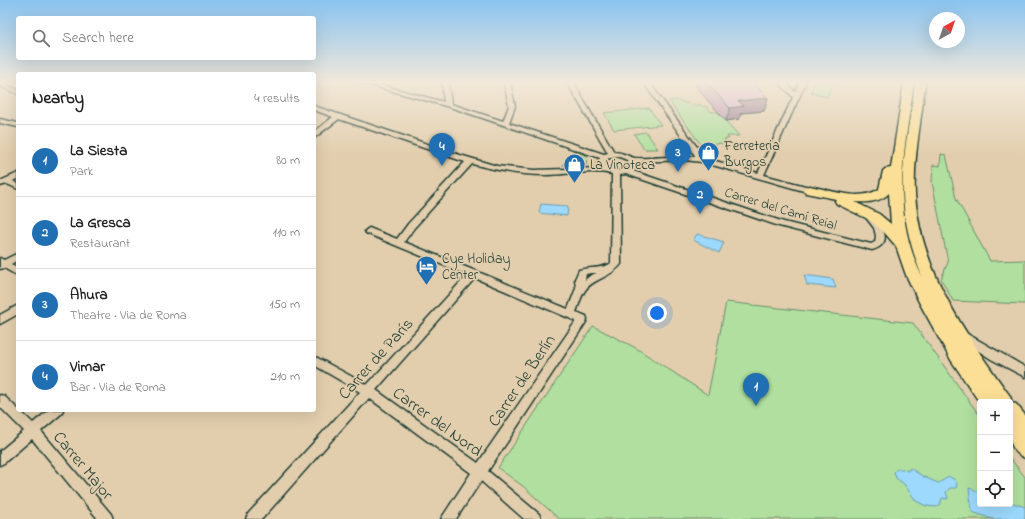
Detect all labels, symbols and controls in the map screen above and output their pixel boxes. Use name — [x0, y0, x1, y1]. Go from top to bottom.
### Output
north arrow — [929, 12, 965, 48]
search box — [16, 16, 316, 60]
icon: search — [30, 27, 52, 49]
text: Search here — [62, 27, 134, 49]
text: Nearby — [32, 86, 84, 111]
text: 4 results — [254, 89, 300, 108]
pin: 4 — [429, 133, 455, 166]
place label: Ferreteria Burgos — [723, 136, 780, 174]
pin: 3 — [665, 139, 691, 172]
text: La Siesta — [70, 140, 127, 162]
shop icon: Ferreteria Burgos — [695, 140, 721, 173]
text: 1 — [43, 151, 47, 170]
text: 80 m — [276, 151, 300, 170]
shop icon: La Vinoteca — [561, 151, 587, 184]
place label: La Vinoteca — [590, 155, 655, 176]
text: Park — [70, 162, 94, 181]
pin: 2 — [687, 181, 713, 214]
street label: Carrer del Camí Reial — [722, 182, 839, 237]
text: La Gresca — [70, 212, 131, 234]
text: 2 — [42, 223, 48, 242]
text: 110 m — [273, 223, 300, 242]
text: Restaurant — [70, 234, 130, 253]
place label: Cye Holiday Center — [442, 249, 511, 286]
hotel icon: Cye Holiday Center — [413, 253, 439, 286]
text: Ahura — [70, 284, 108, 306]
text: 3 — [42, 295, 48, 314]
text: 150 m — [269, 295, 300, 314]
your location — [647, 303, 667, 323]
text: Theatre · Via de Roma — [70, 306, 187, 325]
street label: Carrer de París — [332, 313, 420, 405]
street label: Carrer de Berlín — [482, 330, 562, 432]
text: Vimar — [70, 356, 105, 378]
text: 4 — [42, 367, 48, 386]
text: 210 m — [270, 367, 300, 386]
pin: 1 — [743, 373, 769, 406]
text: Bar · Via de Roma — [70, 378, 166, 397]
street label: Carrer del Nord — [387, 381, 488, 464]
map controls — [977, 399, 1013, 507]
button: + — [977, 399, 1013, 435]
street label: Carrer Major — [47, 426, 120, 506]
button: − — [977, 435, 1013, 471]
button: locate — [977, 471, 1013, 507]

